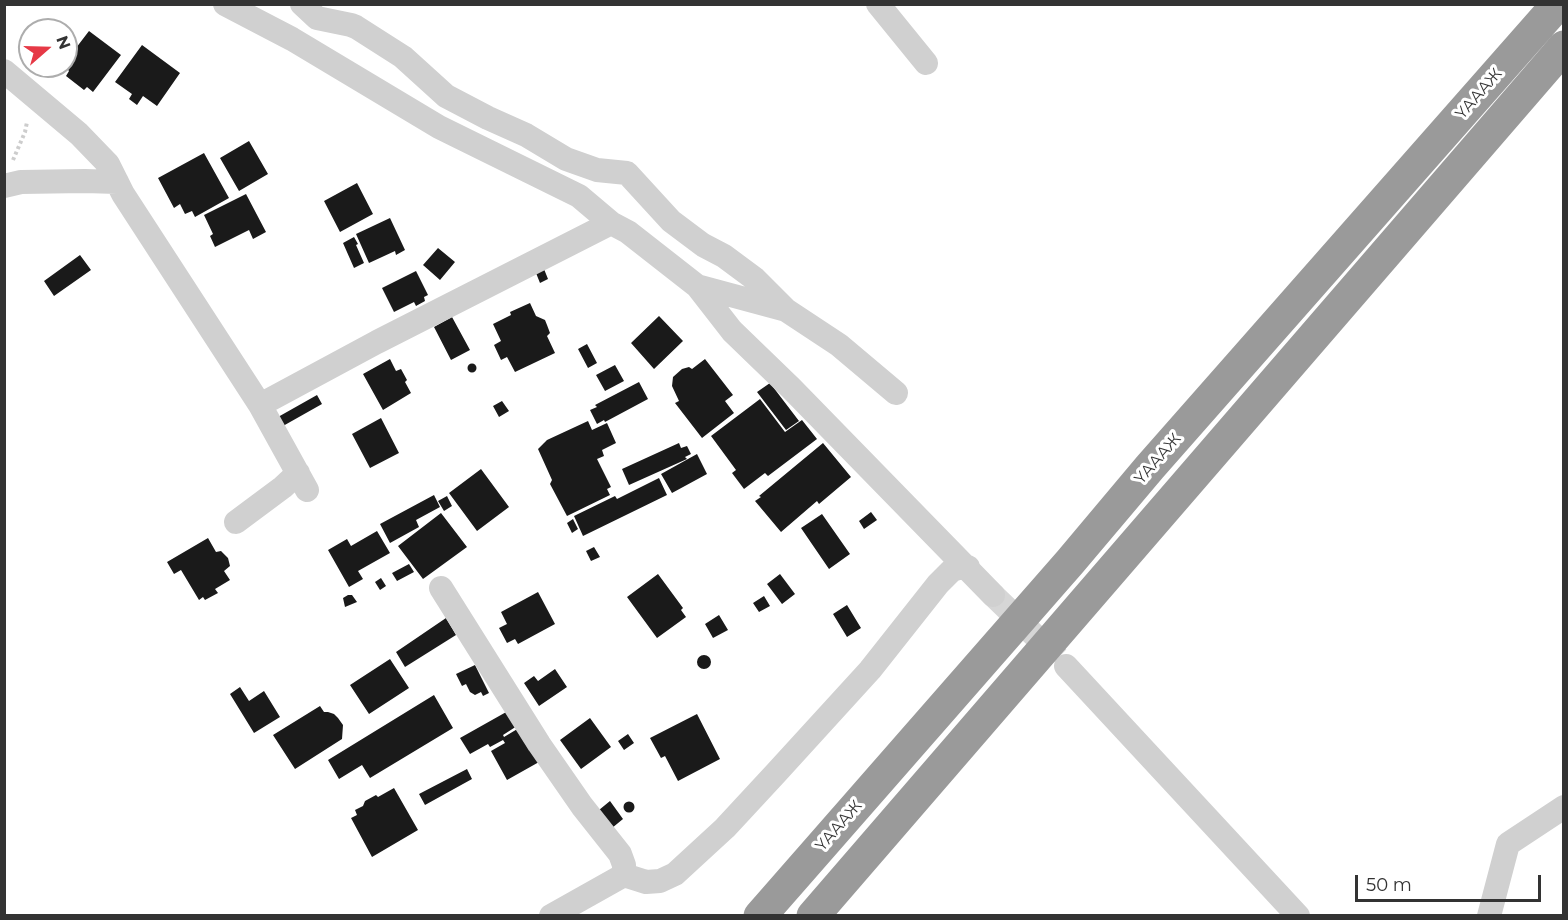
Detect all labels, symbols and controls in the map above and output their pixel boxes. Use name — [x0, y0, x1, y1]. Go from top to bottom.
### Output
north arrow — [18, 18, 78, 78]
text: N — [52, 33, 75, 52]
street label: ҮАААЖ — [1452, 65, 1506, 123]
street label: ҮАААЖ — [1131, 430, 1185, 488]
street label: ҮАААЖ — [812, 797, 866, 855]
scale bar — [1358, 863, 1544, 901]
text: 50 m — [1366, 874, 1412, 896]

